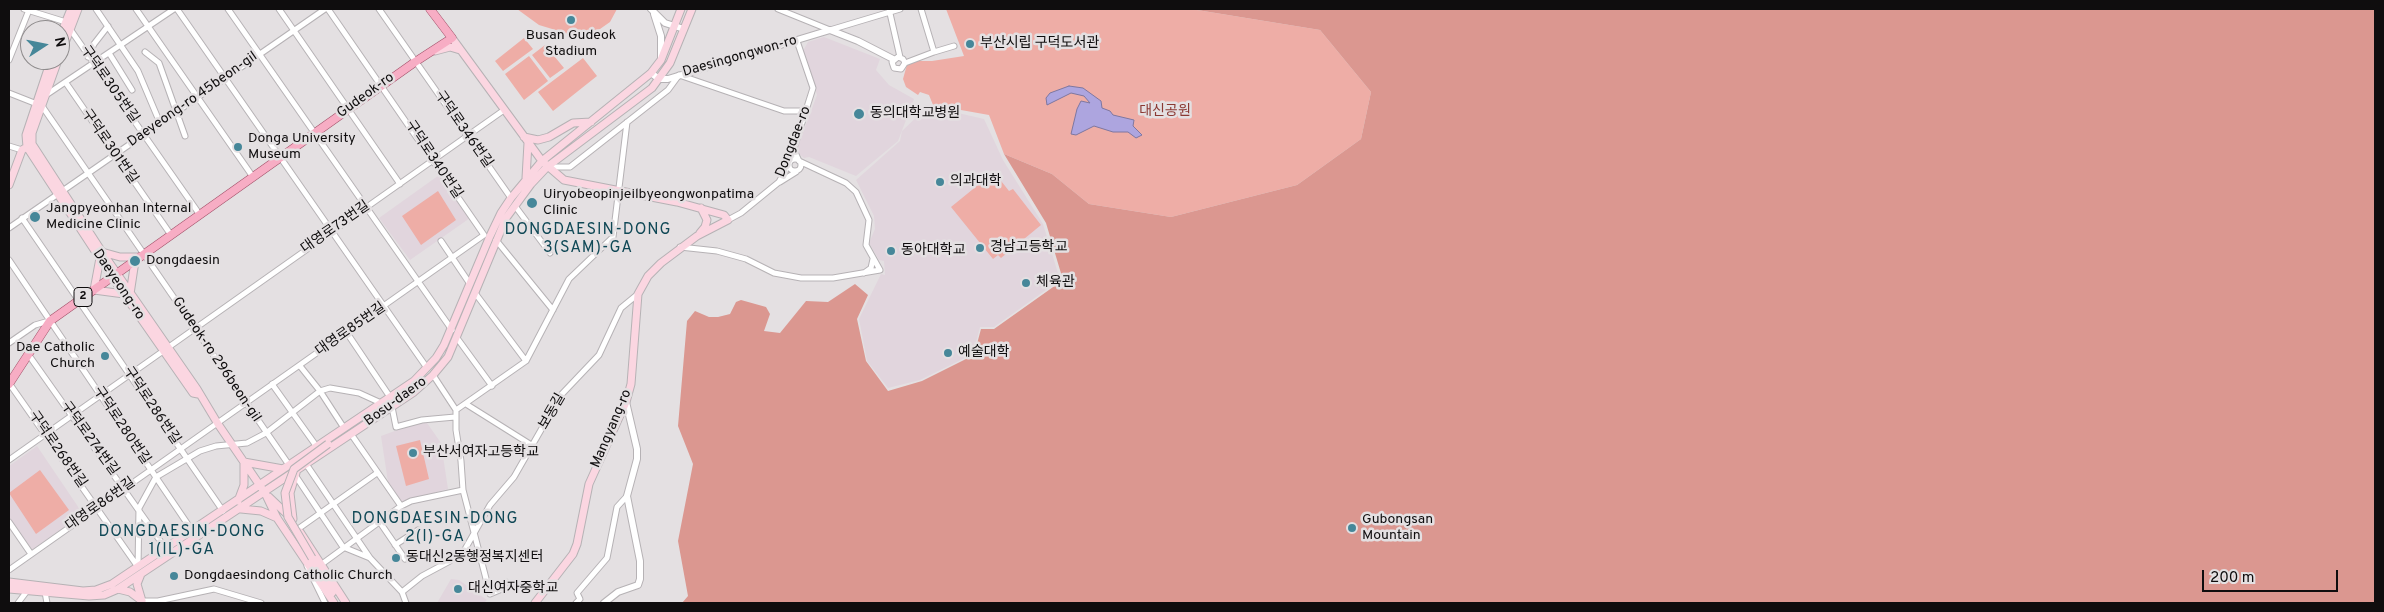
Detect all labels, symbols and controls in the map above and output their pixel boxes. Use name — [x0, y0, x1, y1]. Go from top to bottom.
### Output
marker: Busan Gudeok Stadium — [565, 14, 577, 26]
north arrow — [20, 20, 70, 70]
place label: Busan Gudeok Stadium — [526, 28, 616, 60]
street label: Daesingongwon-ro — [681, 33, 799, 81]
text: N — [50, 36, 69, 49]
place label: 부산시립 구덕도서관 — [980, 36, 1099, 52]
marker: 부산시립 구덕도서관 — [964, 38, 976, 50]
street label: 구덕로305번길 — [76, 43, 142, 127]
street label: Daeyeong-ro 45beon-gil — [125, 49, 261, 151]
street label: Gudeok-ro — [334, 70, 398, 122]
street label: 구덕로346번길 — [430, 88, 496, 172]
street label: Dongdae-ro — [773, 104, 815, 180]
park label: 대신공원 — [1139, 104, 1191, 120]
place label: 동의대학교병원 — [870, 106, 960, 122]
street label: 구덕로301번길 — [77, 107, 141, 187]
marker: 동의대학교병원 — [852, 107, 866, 121]
street label: 구덕로340번길 — [401, 118, 465, 202]
place label: Donga University Museum — [248, 131, 356, 164]
marker: Donga University Museum — [232, 141, 244, 153]
place label: 의과대학 — [950, 174, 1002, 190]
marker: 의과대학 — [934, 176, 946, 188]
place label: Uiryobeopinjeilbyeongwonpatima Clinic — [543, 187, 754, 220]
marker: Uiryobeopinjeilbyeongwonpatima Clinic — [525, 196, 539, 210]
street label: 대영로73번길 — [298, 198, 374, 258]
place label: Jangpyeonhan Internal Medicine Clinic — [46, 201, 191, 233]
marker: Jangpyeonhan Internal Medicine Clinic — [28, 210, 42, 224]
district label: DONGDAESIN-DONG 3(SAM)-GA — [503, 221, 673, 259]
place label: 경남고등학교 — [990, 240, 1067, 256]
marker: 경남고등학교 — [974, 242, 986, 254]
place label: 동아대학교 — [901, 243, 965, 259]
marker: 동아대학교 — [885, 245, 897, 257]
street label: Daeyeong-ro — [88, 247, 148, 323]
place label: Dongdaesin — [146, 253, 220, 269]
marker: Dongdaesin — [128, 254, 142, 268]
place label: 체육관 — [1036, 275, 1075, 291]
marker: 체육관 — [1020, 277, 1032, 289]
road number: 2 — [74, 288, 92, 306]
street label: Gudeok-ro 296beon-gil — [168, 294, 264, 426]
street label: 대영로85번길 — [313, 300, 389, 360]
place label: Dae Catholic Church — [16, 340, 95, 372]
place label: 예술대학 — [958, 345, 1010, 361]
marker: 예술대학 — [942, 347, 954, 359]
marker: Dae Catholic Church — [99, 350, 111, 362]
street label: 구덕로286번길 — [119, 364, 183, 448]
street label: Bosu-daero — [362, 374, 430, 430]
street label: 구덕로280번길 — [89, 384, 153, 468]
street label: Mangyang-ro — [588, 387, 636, 471]
street label: 보동길 — [536, 391, 570, 433]
street label: 구덕로274번길 — [57, 399, 121, 479]
street label: 구덕로268번길 — [24, 408, 90, 492]
place label: 부산서여자고등학교 — [423, 445, 539, 461]
marker: 부산서여자고등학교 — [407, 447, 419, 459]
street label: 대영로86번길 — [63, 475, 139, 535]
district label: DONGDAESIN-DONG 2(I)-GA — [350, 510, 520, 548]
place label: Gubongsan Mountain — [1362, 512, 1433, 544]
marker: Gubongsan Mountain — [1346, 522, 1358, 534]
district label: DONGDAESIN-DONG 1(IL)-GA — [97, 523, 267, 561]
place label: 동대신2동행정복지센터 — [406, 550, 543, 566]
marker: 동대신2동행정복지센터 — [390, 552, 402, 564]
scale bar — [2204, 560, 2340, 592]
place label: Dongdaesindong Catholic Church — [184, 568, 393, 584]
text: 200 m — [2210, 569, 2255, 588]
marker: Dongdaesindong Catholic Church — [168, 570, 180, 582]
place label: 대신여자중학교 — [468, 581, 558, 597]
marker: 대신여자중학교 — [452, 583, 464, 595]

